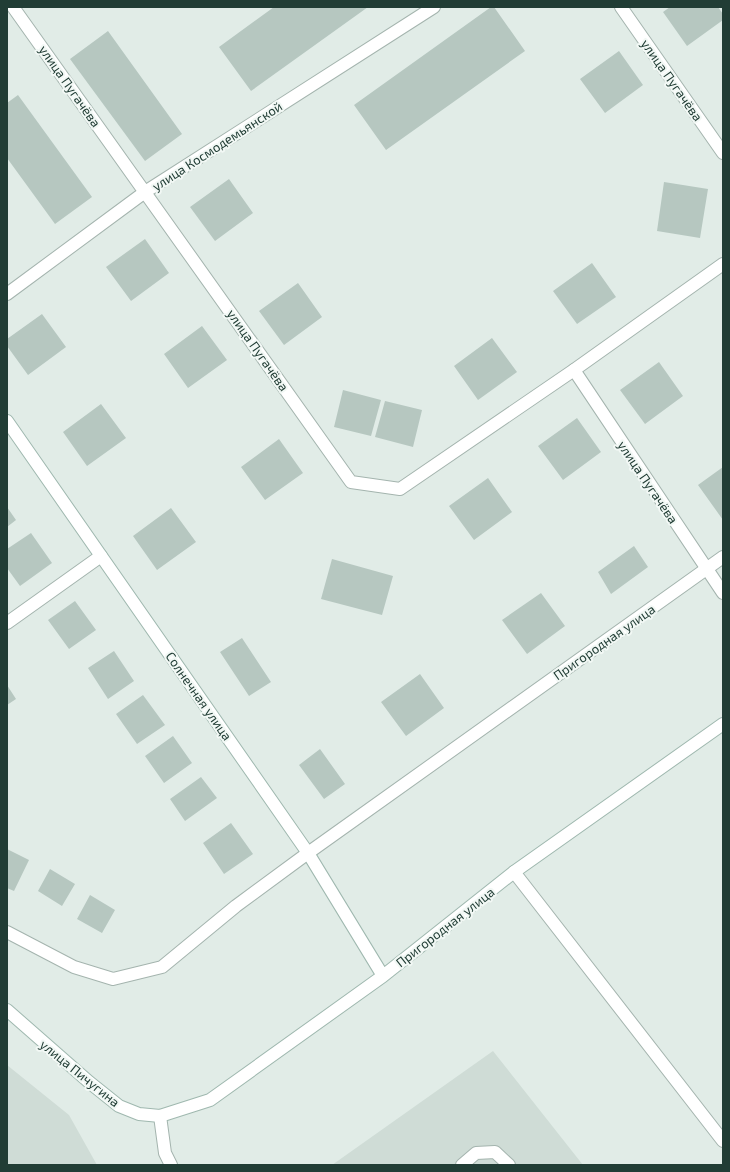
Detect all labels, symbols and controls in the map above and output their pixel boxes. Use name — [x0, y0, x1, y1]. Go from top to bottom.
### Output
street label: улица Пугачёва — [638, 36, 706, 124]
street label: улица Пугачёва — [36, 42, 104, 130]
street label: улица Космодемьянской — [149, 98, 285, 194]
street label: улица Пугачёва — [224, 306, 292, 394]
street label: улица Пугачёва — [614, 438, 682, 526]
street label: Пригородная улица — [550, 601, 658, 683]
street label: Солнечная улица — [162, 649, 236, 743]
street label: Пригородная улица — [393, 884, 497, 970]
street label: улица Пичугина — [37, 1036, 123, 1110]

